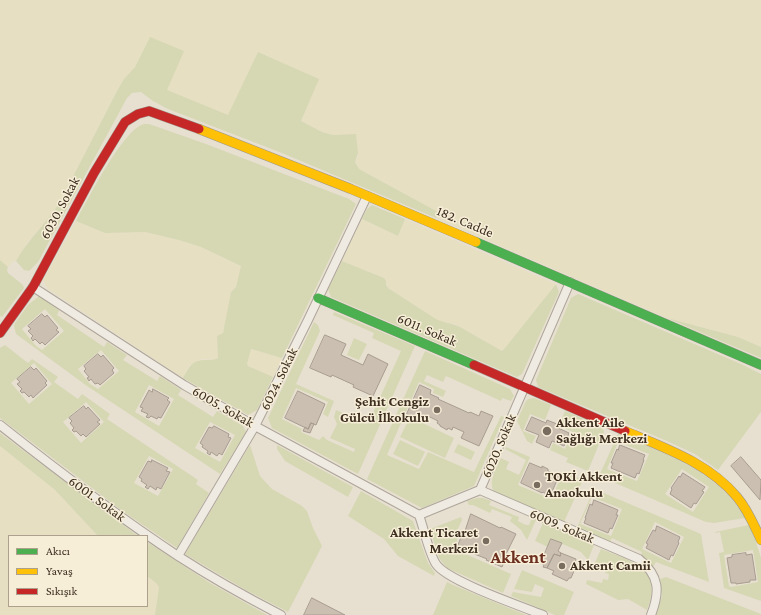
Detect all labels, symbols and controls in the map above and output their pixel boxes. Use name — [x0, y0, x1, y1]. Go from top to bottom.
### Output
street label: 6030. Sokak — [37, 174, 83, 242]
street label: 182. Cadde — [434, 203, 496, 241]
street label: 6011. Sokak — [395, 310, 459, 350]
street label: 6024. Sokak — [257, 345, 301, 413]
street label: 6005. Sokak — [189, 383, 257, 431]
place label: Şehit Cengiz Gülcü İlkokulu — [340, 394, 429, 426]
marker: Şehit Cengiz Gülcü İlkokulu — [432, 405, 442, 415]
street label: 6020. Sokak — [478, 411, 520, 481]
place label: Akkent Aile Sağlığı Merkezi — [556, 415, 647, 448]
marker: Akkent Aile Sağlığı Merkezi — [541, 425, 553, 437]
place label: TOKİ Akkent Anaokulu — [545, 469, 622, 502]
street label: 6001. Sokak — [65, 473, 129, 525]
marker: TOKİ Akkent Anaokulu — [532, 480, 542, 490]
street label: 6009. Sokak — [527, 505, 597, 547]
place label: Akkent Ticaret Merkezi — [390, 525, 478, 558]
legend — [8, 535, 148, 607]
marker: Akkent Ticaret Merkezi — [481, 536, 491, 546]
text: Akıcı — [46, 544, 70, 558]
district label: Akkent — [490, 546, 546, 568]
place label: Akkent Camii — [570, 558, 651, 574]
marker: Akkent Camii — [557, 561, 567, 571]
text: Yavaş — [46, 564, 73, 578]
text: Sıkışık — [46, 584, 77, 598]

